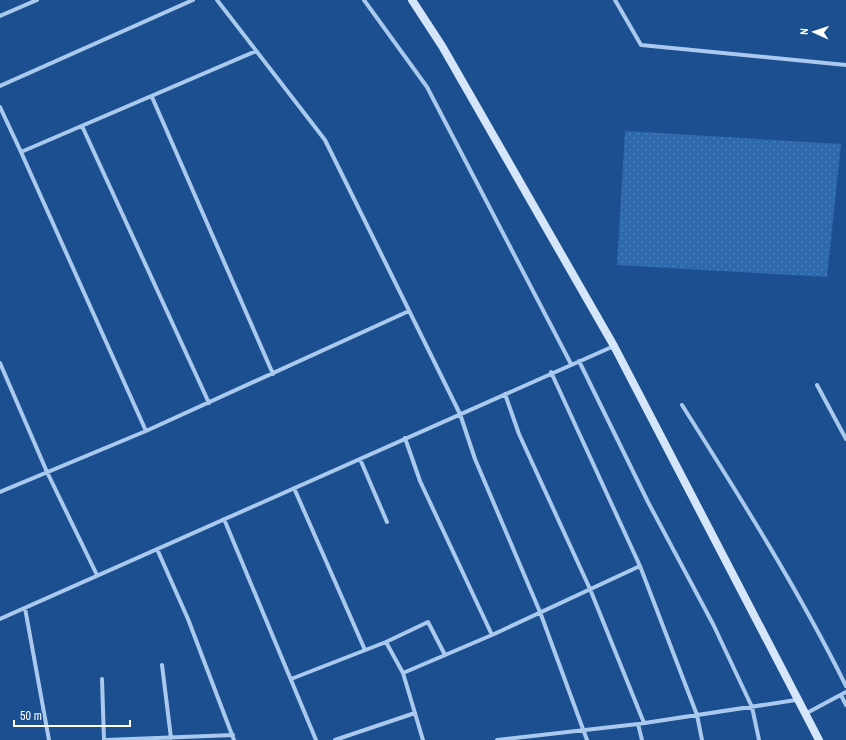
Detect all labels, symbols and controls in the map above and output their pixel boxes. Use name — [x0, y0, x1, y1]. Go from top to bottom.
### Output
north arrow — [794, 12, 834, 52]
text: N — [797, 28, 811, 35]
scale bar — [14, 702, 130, 728]
text: 50 m — [20, 708, 42, 724]

